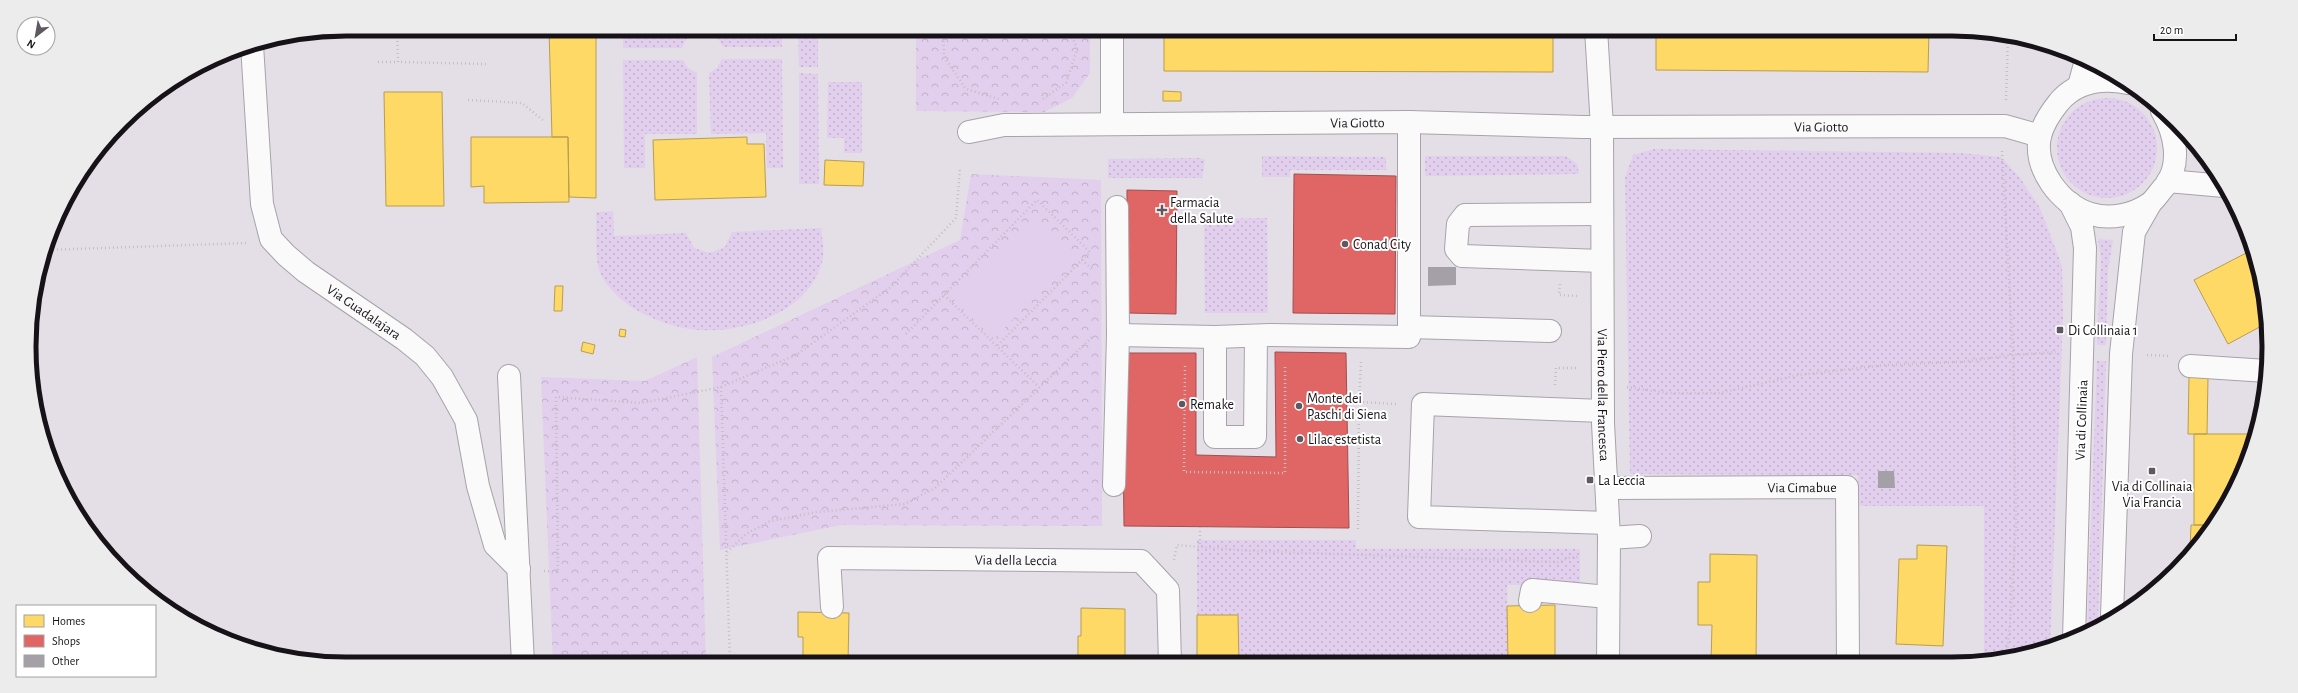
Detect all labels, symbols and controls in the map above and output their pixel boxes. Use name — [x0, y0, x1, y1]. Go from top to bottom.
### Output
north arrow — [16, 16, 56, 56]
scale bar — [2154, 16, 2236, 42]
text: 20 m — [2160, 24, 2183, 36]
text: N — [25, 37, 37, 51]
street label: Via Giotto — [1330, 116, 1385, 131]
street label: Via Giotto — [1794, 120, 1849, 134]
place label: Farmacia della Salute — [1170, 196, 1234, 226]
marker: Farmacia della Salute — [1157, 205, 1167, 215]
place label: Conad City — [1353, 238, 1411, 252]
marker: Conad City — [1340, 239, 1350, 249]
street label: Via Guadalajara — [324, 282, 404, 343]
place label: Di Collinaia 1 — [2068, 324, 2138, 338]
marker: Di Collinaia 1 — [2055, 325, 2065, 335]
street label: Via Piero della Francesca — [1595, 328, 1611, 462]
street label: Via di Collinaia — [2074, 379, 2090, 461]
place label: Monte dei Paschi di Siena — [1307, 392, 1388, 422]
place label: Remake — [1190, 398, 1234, 412]
marker: Remake — [1177, 399, 1187, 409]
marker: Monte dei Paschi di Siena — [1294, 401, 1304, 411]
place label: Lilac estetista — [1308, 433, 1382, 447]
marker: Lilac estetista — [1295, 434, 1305, 444]
marker: Via di Collinaia Via Francia — [2147, 466, 2157, 476]
place label: La Leccia — [1598, 474, 1646, 488]
marker: La Leccia — [1585, 475, 1595, 485]
place label: Via di Collinaia Via Francia — [2112, 480, 2193, 510]
street label: Via Cimabue — [1767, 481, 1837, 495]
street label: Via della Leccia — [975, 553, 1058, 568]
legend — [16, 605, 156, 677]
text: Homes — [52, 615, 85, 627]
text: Shops — [52, 635, 80, 647]
text: Other — [52, 655, 79, 667]

